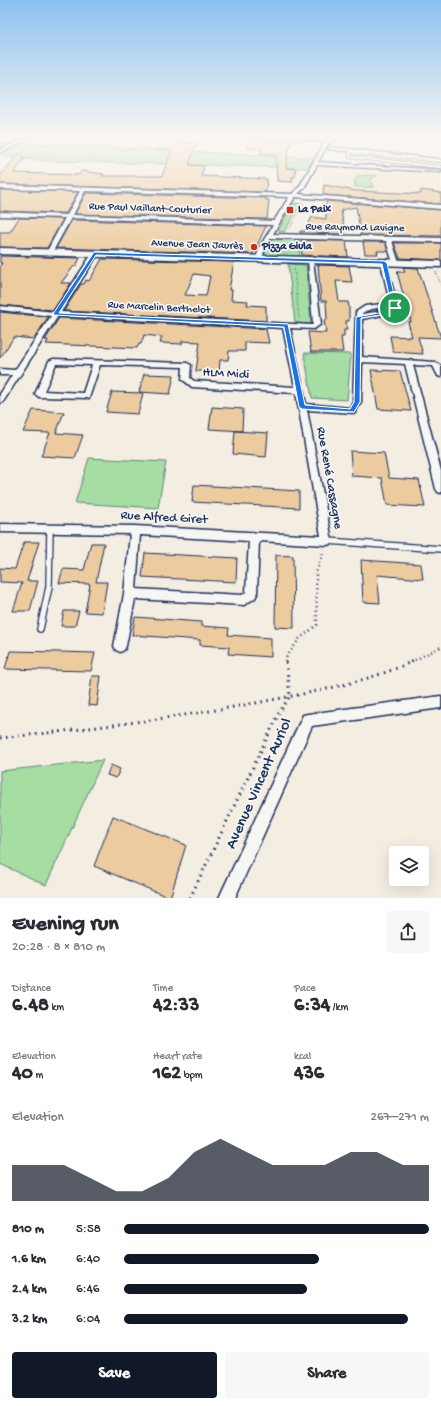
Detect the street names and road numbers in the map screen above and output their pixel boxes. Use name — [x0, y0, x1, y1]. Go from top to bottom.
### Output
street label: Rue Paul Vaillant-Couturier — [89, 201, 213, 217]
street label: Rue Raymond Lavigne — [305, 221, 405, 235]
street label: Avenue Jean Jaurès — [151, 237, 244, 253]
street label: Rue Marcelin Berthelot — [107, 299, 212, 317]
street label: HLM Midi — [202, 365, 250, 383]
street label: Rue René Cassagne — [313, 426, 345, 531]
street label: Rue Alfred Giret — [120, 508, 209, 528]
street label: Avenue Vincent Auriol — [223, 716, 297, 852]

